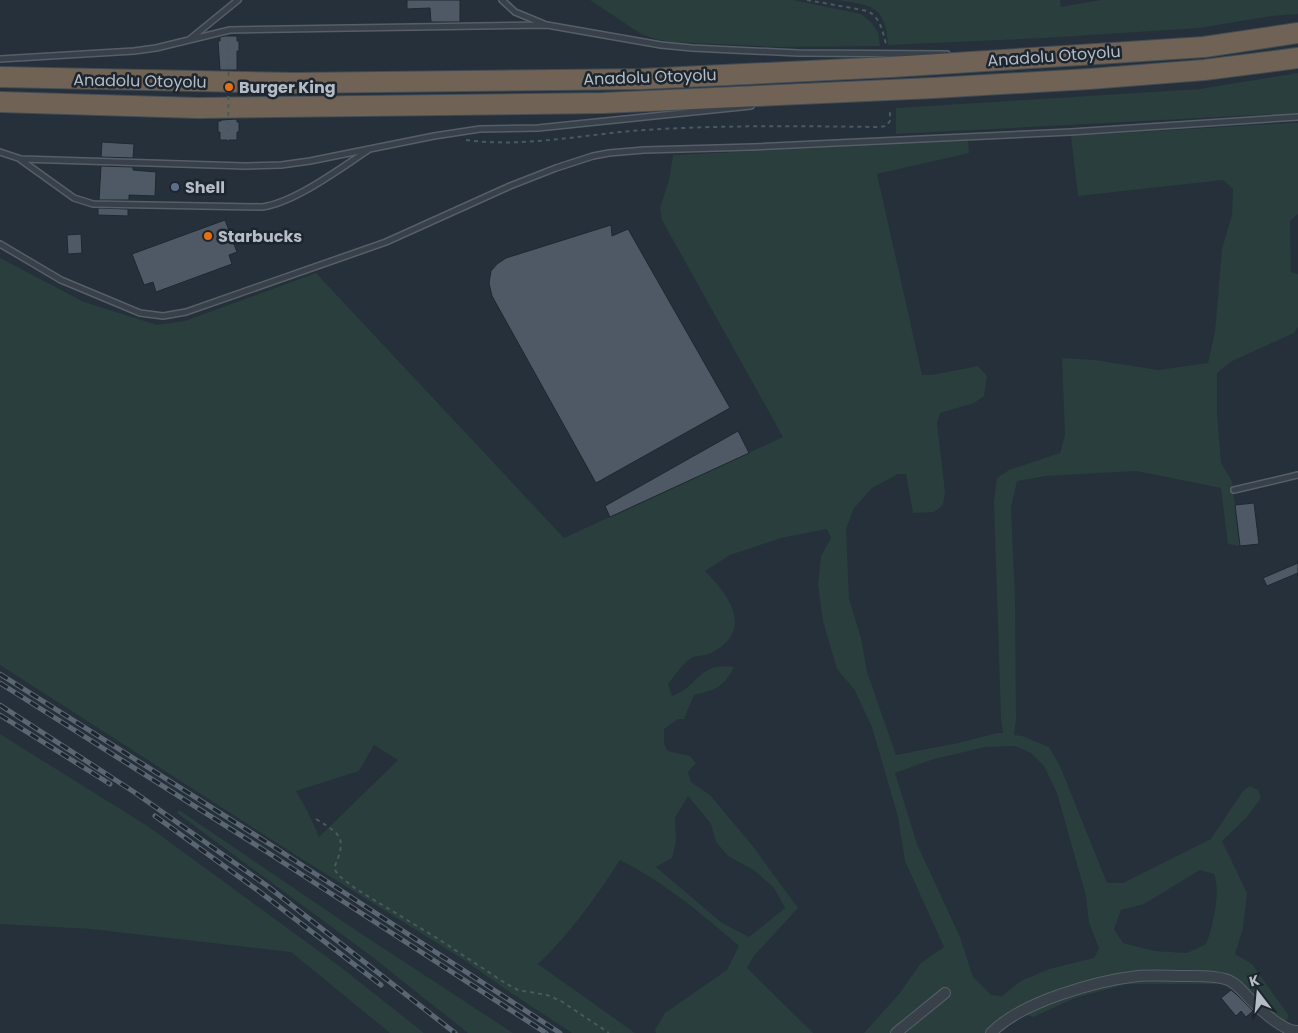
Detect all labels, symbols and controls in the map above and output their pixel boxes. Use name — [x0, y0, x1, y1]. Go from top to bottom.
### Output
street label: Anadolu Otoyolu — [987, 40, 1121, 72]
street label: Anadolu Otoyolu — [583, 63, 717, 91]
street label: Anadolu Otoyolu — [73, 68, 207, 94]
place label: Burger King — [239, 76, 336, 99]
marker: Burger King — [223, 81, 235, 93]
place label: Shell — [185, 176, 225, 199]
marker: Shell — [169, 181, 181, 193]
place label: Starbucks — [218, 225, 302, 248]
marker: Starbucks — [202, 230, 214, 242]
north arrow — [1233, 968, 1283, 1018]
text: K — [1247, 969, 1262, 991]

